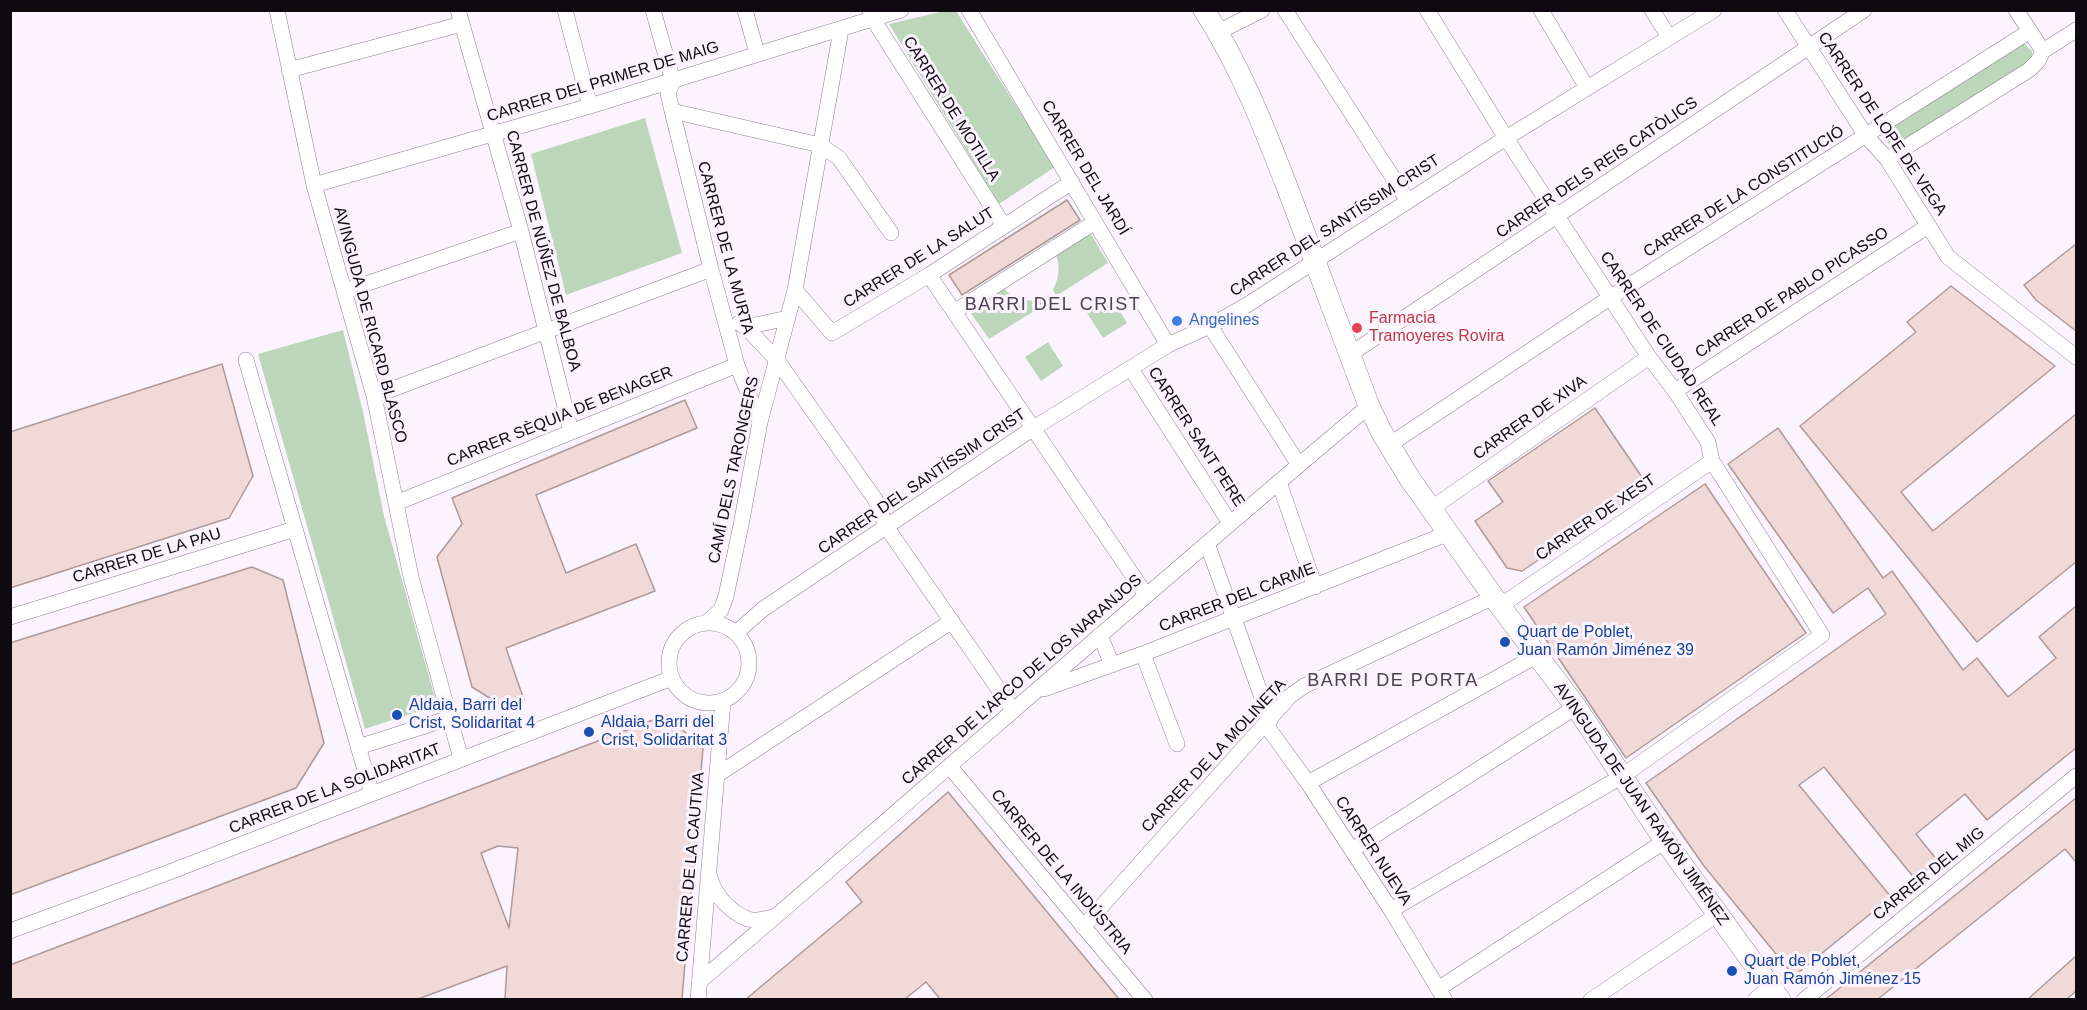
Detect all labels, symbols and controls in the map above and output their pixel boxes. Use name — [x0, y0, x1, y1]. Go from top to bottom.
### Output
street label: CARRER DE LOPE DE VEGA — [1813, 29, 1951, 219]
street label: CARRER DE MOTILLA — [899, 33, 1003, 185]
street label: CARRER DEL PRIMER DE MAIG — [485, 37, 721, 127]
street label: CARRER DELS REIS CATÒLICS — [1493, 93, 1701, 243]
street label: CARRER DEL JARDÍ — [1037, 97, 1133, 239]
street label: CARRER DE LA CONSTITUCIÓ — [1640, 122, 1848, 262]
street label: CARRER DE NÚÑEZ DE BALBOA — [502, 128, 584, 374]
street label: CARRER DEL SANTÍSSIM CRIST — [1227, 151, 1443, 301]
street label: CARRER DE LA MURTA — [693, 159, 757, 337]
street label: CARRER DE LA SALUT — [840, 204, 998, 312]
street label: AVINGUDA DE RICARD BLASCO — [329, 205, 411, 445]
street label: CARRER DE PABLO PICASSO — [1692, 223, 1892, 363]
street label: CARRER DE CIUDAD REAL — [1595, 248, 1727, 430]
district label: BARRI DEL CRIST — [965, 294, 1141, 316]
place label: Farmacia Tramoyeres Rovira — [1369, 309, 1504, 347]
place label: Angelines — [1189, 311, 1259, 331]
marker: Angelines — [1170, 314, 1184, 328]
marker: Farmacia Tramoyeres Rovira — [1350, 321, 1364, 335]
street label: CARRER SÈQUIA DE BENAGER — [444, 363, 676, 471]
street label: CARRER SANT PERE — [1144, 364, 1248, 510]
street label: CARRER DE XIVA — [1470, 372, 1590, 464]
street label: CAMÍ DELS TARONGERS — [705, 375, 763, 565]
street label: CARRER DEL SANTÍSSIM CRIST — [815, 405, 1029, 559]
street label: CARRER DE XEST — [1532, 471, 1660, 565]
street label: CARRER DE LA PAU — [70, 524, 224, 588]
street label: CARRER DEL CARME — [1156, 559, 1318, 637]
street label: CARRER DE L'ARCO DE LOS NARANJOS — [898, 571, 1146, 789]
place label: Quart de Poblet, Juan Ramón Jiménez 39 — [1517, 623, 1694, 661]
marker: Quart de Poblet, Juan Ramón Jiménez 39 — [1498, 635, 1512, 649]
district label: BARRI DE PORTA — [1307, 670, 1479, 692]
street label: CARRER DE LA MOLINETA — [1138, 675, 1290, 837]
street label: AVINGUDA DE JUAN RAMÓN JIMÉNEZ — [1549, 679, 1733, 929]
place label: Aldaia, Barri del Crist, Solidaritat 4 — [409, 696, 535, 734]
marker: Aldaia, Barri del Crist, Solidaritat 4 — [390, 708, 404, 722]
place label: Aldaia, Barri del Crist, Solidaritat 3 — [601, 713, 727, 751]
marker: Aldaia, Barri del Crist, Solidaritat 3 — [582, 725, 596, 739]
street label: CARRER DE LA SOLIDARITAT — [226, 740, 444, 838]
street label: CARRER DE LA CAUTIVA — [673, 771, 709, 963]
street label: CARRER DE LA INDÚSTRIA — [986, 786, 1136, 958]
street label: CARRER NUEVA — [1331, 793, 1415, 909]
street label: CARRER DEL MIG — [1869, 823, 1989, 925]
place label: Quart de Poblet, Juan Ramón Jiménez 15 — [1744, 952, 1921, 990]
marker: Quart de Poblet, Juan Ramón Jiménez 15 — [1725, 964, 1739, 978]

